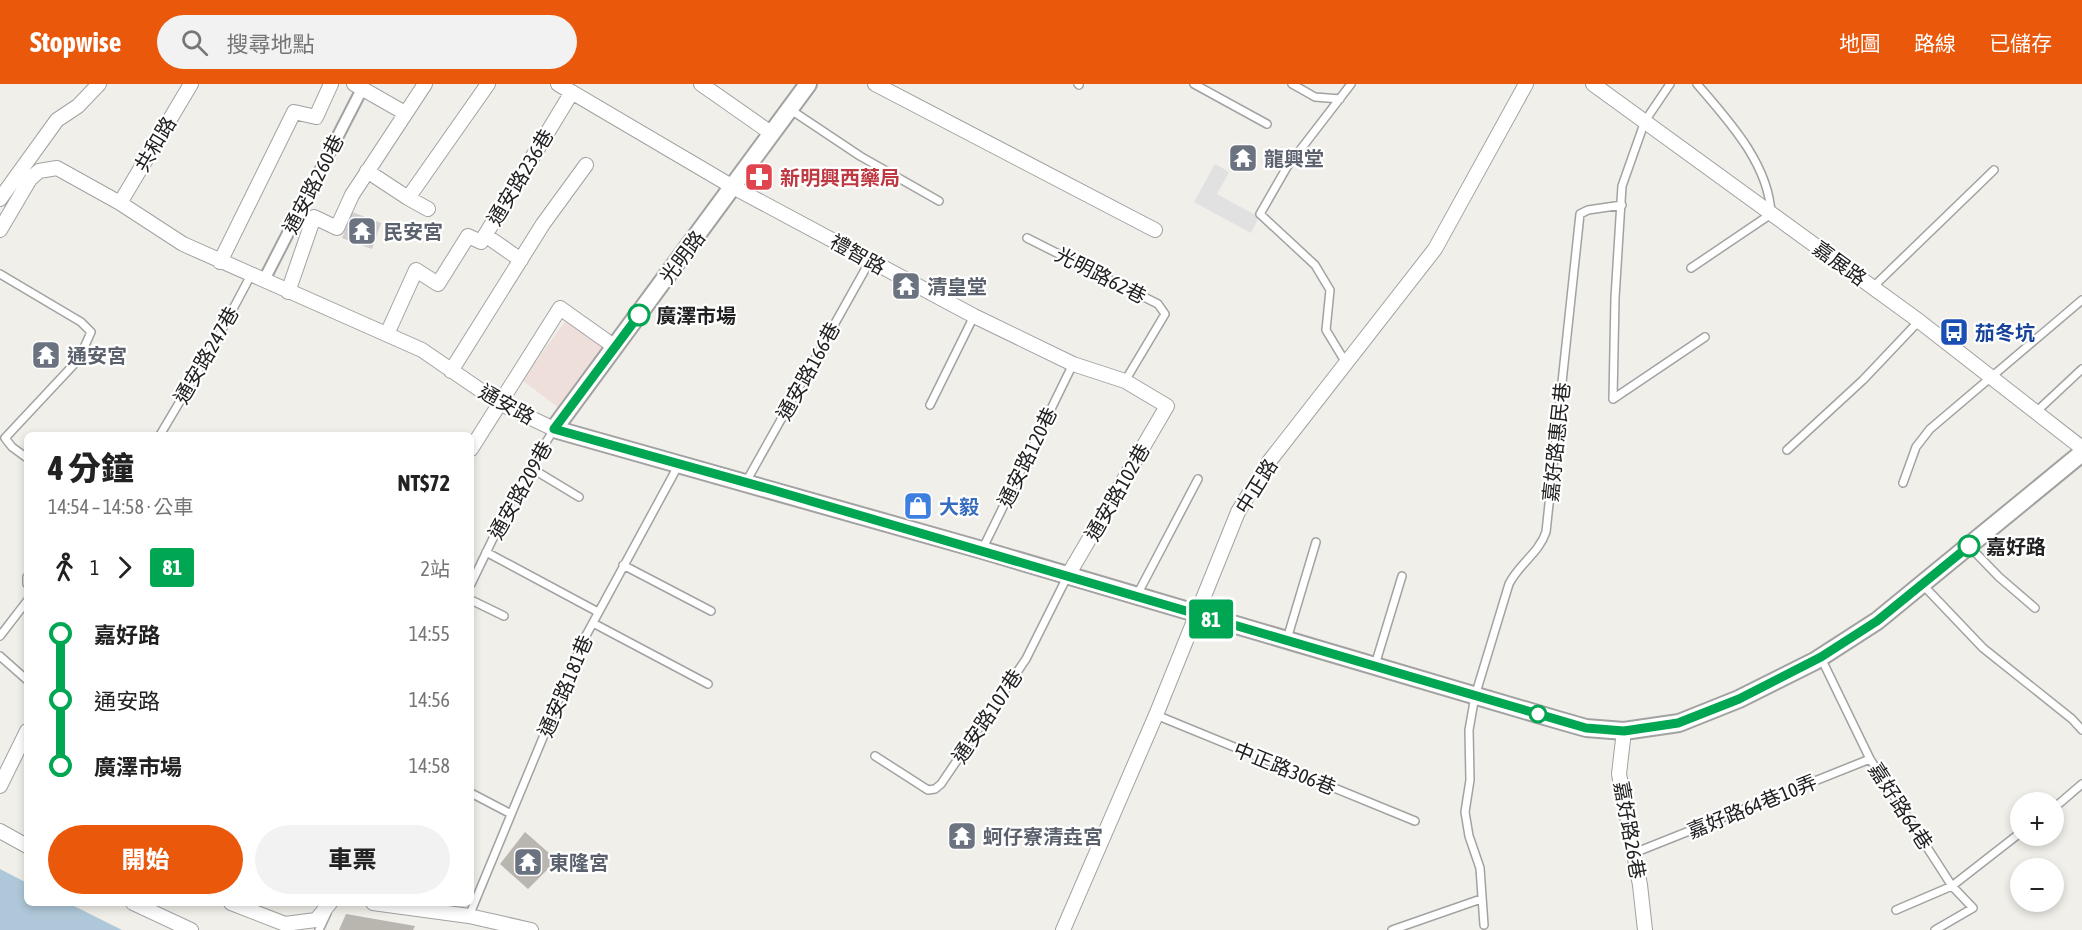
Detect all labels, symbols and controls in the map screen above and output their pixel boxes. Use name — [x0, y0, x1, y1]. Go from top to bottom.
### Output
search box — [157, 15, 577, 69]
text: Stopwise — [30, 26, 121, 58]
icon: search — [178, 26, 211, 59]
text: 搜尋地點 — [226, 31, 314, 57]
text: 地圖 — [1839, 31, 1881, 55]
text: 路線 — [1914, 31, 1956, 55]
text: 已儲存 — [1989, 31, 2052, 55]
street label: 共和路 — [130, 112, 180, 176]
street label: 通安路236巷 — [482, 125, 558, 229]
street label: 通安路260巷 — [278, 131, 348, 237]
temple icon: 龍興堂 — [1227, 142, 1259, 174]
place label: 龍興堂 — [1264, 147, 1324, 170]
pharmacy icon: 新明興西藥局 — [743, 161, 775, 193]
place label: 新明興西藥局 — [780, 166, 900, 189]
temple icon: 民安宮 — [346, 215, 378, 247]
place label: 民安宮 — [383, 220, 443, 243]
street label: 光明路 — [655, 226, 709, 288]
street label: 禮智路 — [826, 229, 890, 279]
street label: 嘉展路 — [1809, 236, 1871, 290]
street label: 光明路62巷 — [1052, 242, 1150, 308]
temple icon: 清皇堂 — [890, 270, 922, 302]
place label: 清皇堂 — [927, 275, 987, 298]
street label: 通安路247巷 — [169, 302, 243, 408]
marker: 廣澤市場 — [628, 304, 650, 326]
place label: 廣澤市場 — [656, 304, 736, 327]
bus stop icon: 茄冬坑 — [1938, 316, 1970, 348]
street label: 通安路166巷 — [772, 318, 844, 424]
place label: 茄冬坑 — [1975, 321, 2035, 344]
temple icon: 通安宮 — [30, 339, 62, 371]
place label: 通安宮 — [67, 344, 127, 367]
street label: 通安路 — [475, 379, 539, 429]
street label: 嘉好路惠民巷 — [1538, 381, 1574, 503]
street label: 通安路120巷 — [993, 403, 1061, 511]
street label: 通安路209巷 — [484, 437, 556, 543]
street label: 通安路102巷 — [1080, 439, 1154, 545]
text: 4 分鐘 — [48, 449, 134, 487]
street label: 中正路 — [1230, 454, 1282, 518]
text: NT$72 — [397, 470, 450, 496]
shop icon: 大毅 — [902, 490, 934, 522]
text: 14:54 – 14:58 · 公車 — [48, 495, 194, 518]
place label: 大毅 — [939, 495, 979, 518]
marker: 嘉好路 — [1958, 535, 1980, 557]
place label: 嘉好路 — [1986, 535, 2046, 558]
icon: walk — [48, 551, 81, 584]
icon: forward — [108, 551, 141, 584]
text: 81 — [162, 555, 182, 579]
text: 1 — [90, 556, 99, 579]
text: 2站 — [421, 557, 450, 580]
line badge: 81 — [1184, 600, 1238, 638]
text: 81 — [1201, 607, 1221, 631]
text: 嘉好路 — [94, 622, 160, 648]
text: 14:55 — [409, 622, 450, 645]
street label: 通安路181巷 — [533, 632, 597, 740]
street label: 通安路107巷 — [947, 665, 1027, 767]
text: 通安路 — [94, 688, 160, 714]
text: 14:56 — [409, 688, 450, 711]
unlabelled marker — [1529, 705, 1547, 723]
street label: 中正路306巷 — [1231, 737, 1339, 799]
text: 廣澤市場 — [94, 754, 182, 780]
text: 14:58 — [409, 754, 450, 777]
street label: 嘉好路64巷 — [1864, 758, 1938, 854]
street label: 嘉好路64巷10弄 — [1684, 770, 1820, 842]
street label: 嘉好路26巷 — [1610, 779, 1650, 881]
map controls — [2010, 792, 2064, 912]
button: + — [2010, 792, 2064, 846]
temple icon: 蚵仔寮清垚宮 — [946, 820, 978, 852]
button: 開始 — [48, 825, 243, 894]
button: 車票 — [255, 825, 450, 894]
place label: 蚵仔寮清垚宮 — [983, 825, 1103, 848]
temple icon: 東隆宮 — [512, 846, 544, 878]
place label: 東隆宮 — [549, 851, 609, 874]
button: − — [2010, 858, 2064, 912]

